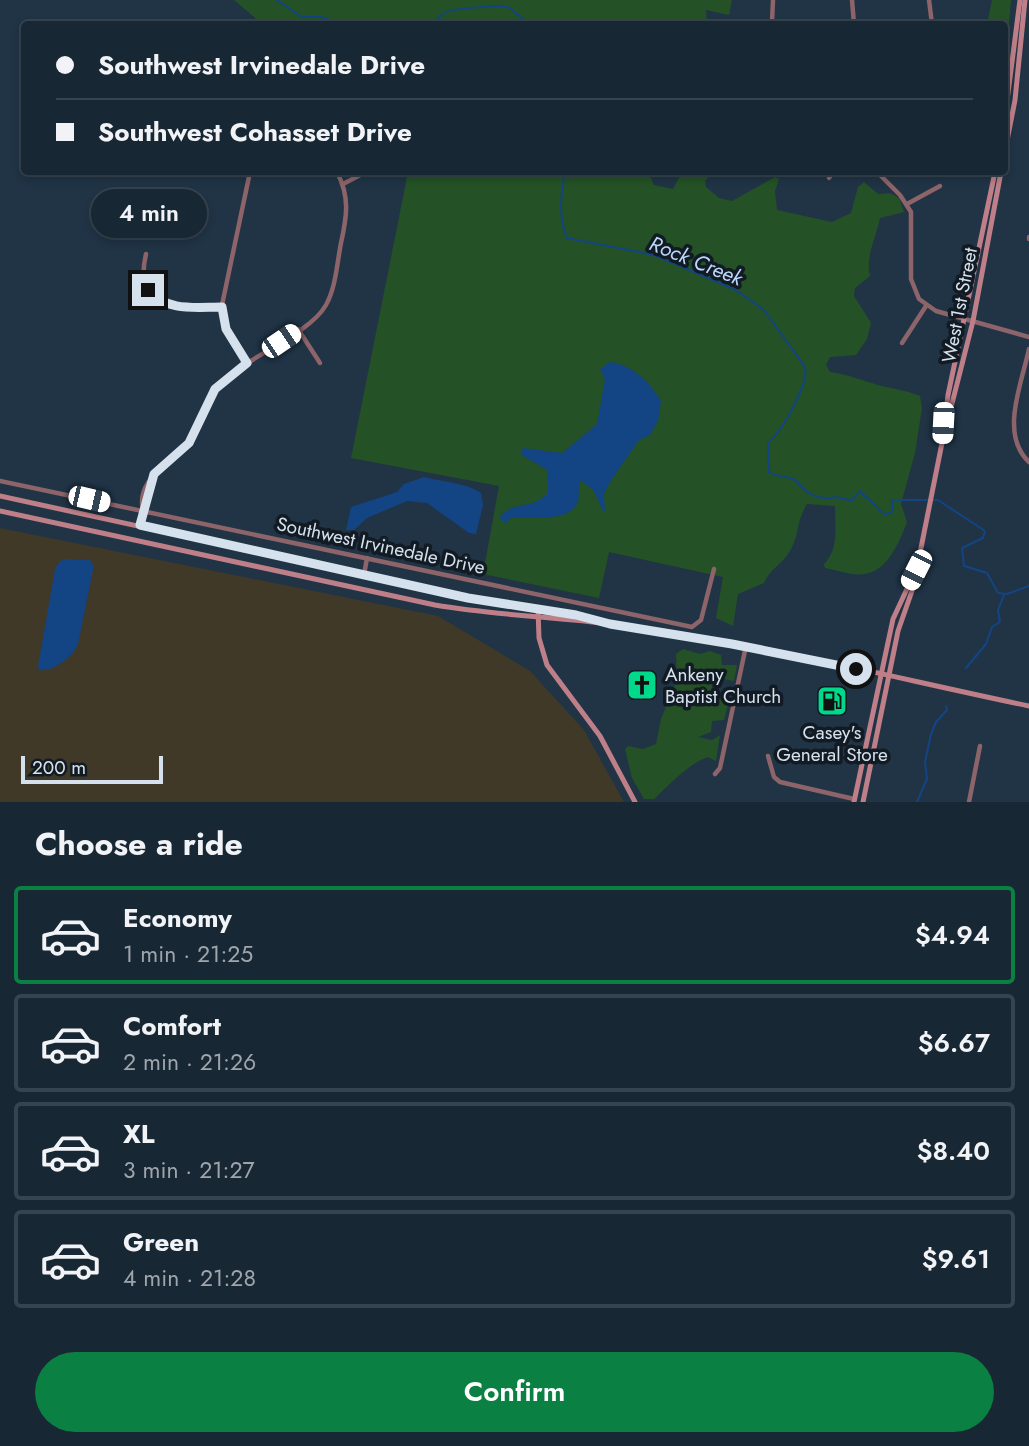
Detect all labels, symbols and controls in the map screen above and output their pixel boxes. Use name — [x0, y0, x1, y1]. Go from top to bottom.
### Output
text: Southwest Irvinedale Drive — [98, 46, 425, 84]
text: Southwest Cohasset Drive — [98, 113, 412, 151]
callout: 4 min — [90, 188, 206, 238]
text: 4 min — [119, 196, 179, 230]
water label: Rock Creek — [645, 229, 748, 294]
street label: West 1st Street — [935, 245, 984, 365]
route end — [132, 274, 164, 306]
car — [258, 321, 305, 361]
car — [932, 401, 955, 445]
car — [67, 484, 112, 514]
street label: Southwest Irvinedale Drive — [274, 510, 488, 581]
car — [898, 547, 935, 593]
route start — [840, 653, 872, 685]
place label: Ankeny Baptist Church — [665, 661, 781, 710]
church icon: Ankeny Baptist Church — [625, 668, 659, 702]
fuel station icon: Casey's General Store — [815, 684, 849, 718]
place label: Casey's General Store — [776, 719, 888, 768]
scale bar — [21, 753, 163, 785]
text: 200 m — [32, 754, 86, 781]
text: Choose a ride — [35, 821, 243, 867]
text: Economy — [123, 899, 232, 937]
icon: car — [39, 904, 102, 967]
text: $4.94 — [915, 916, 990, 954]
text: 1 min · 21:25 — [123, 937, 253, 971]
text: Comfort — [123, 1007, 221, 1045]
icon: car — [39, 1012, 102, 1075]
text: $6.67 — [918, 1024, 990, 1062]
text: 2 min · 21:26 — [123, 1045, 256, 1079]
text: XL — [123, 1115, 155, 1153]
icon: car — [39, 1120, 102, 1183]
text: $8.40 — [917, 1132, 990, 1170]
text: 3 min · 21:27 — [123, 1153, 255, 1187]
text: Green — [123, 1223, 199, 1261]
icon: car — [39, 1228, 102, 1291]
text: $9.61 — [922, 1240, 990, 1278]
text: 4 min · 21:28 — [123, 1261, 256, 1295]
button: Confirm — [35, 1352, 994, 1432]

